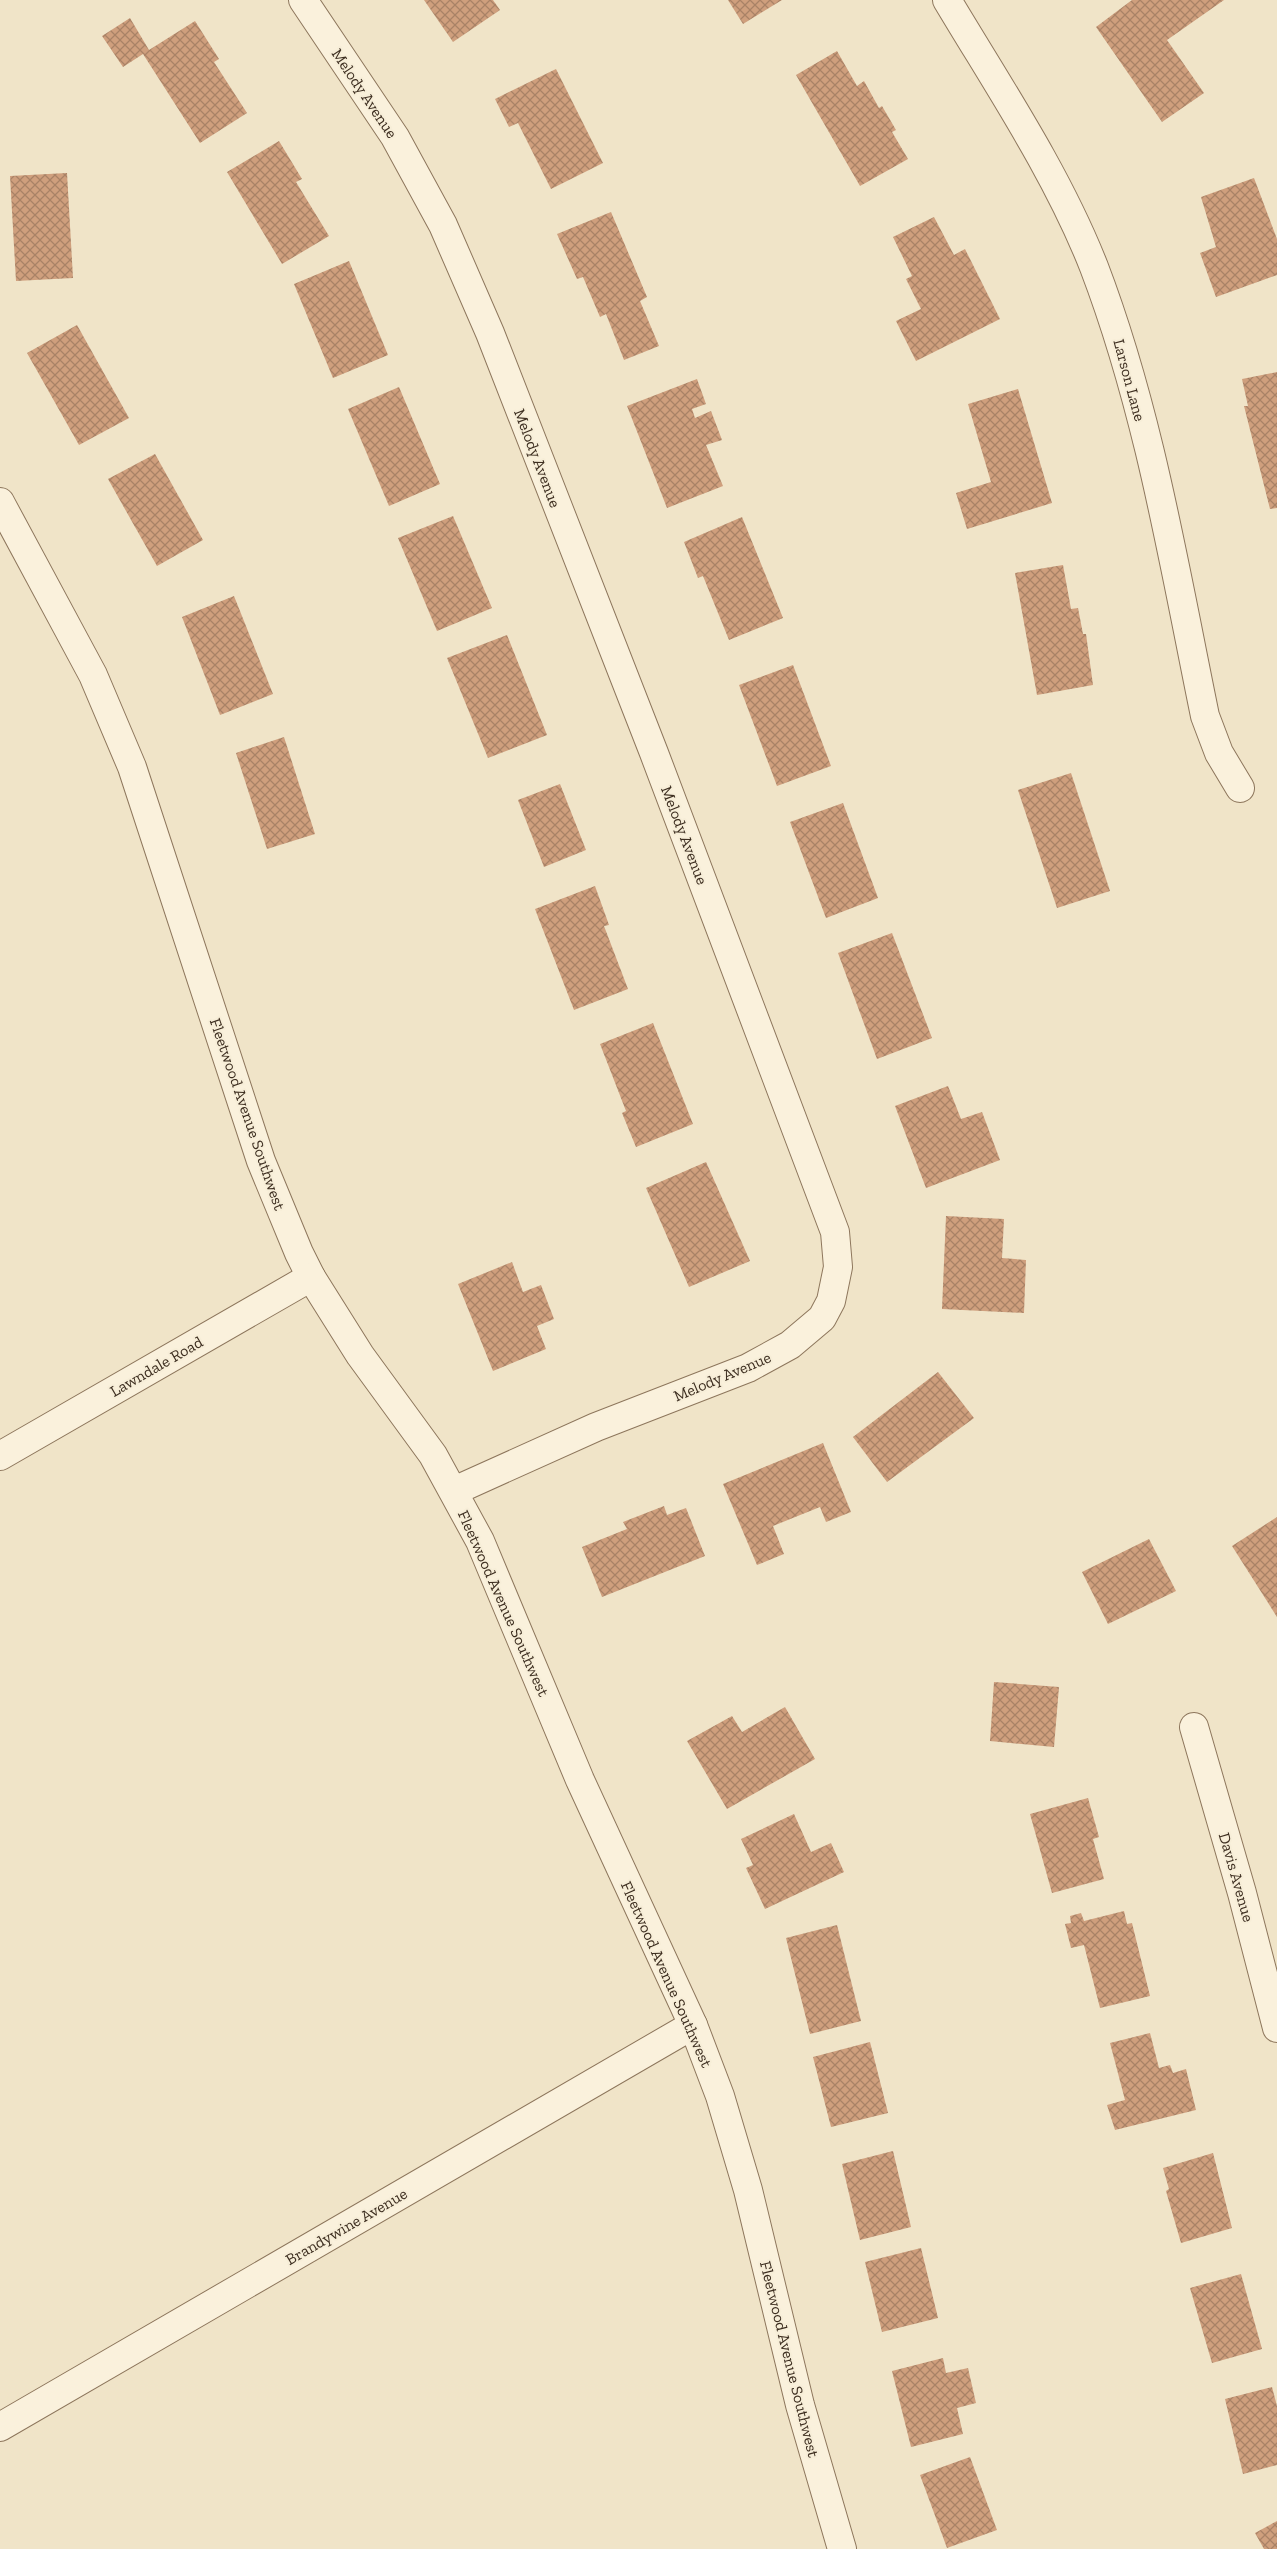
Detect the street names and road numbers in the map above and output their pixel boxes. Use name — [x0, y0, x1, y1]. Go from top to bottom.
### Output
street label: Melody Avenue — [328, 45, 402, 142]
street label: Larson Lane — [1109, 337, 1150, 423]
street label: Melody Avenue — [510, 406, 565, 510]
street label: Melody Avenue — [657, 783, 712, 887]
street label: Fleetwood Avenue Southwest — [206, 1016, 289, 1213]
street label: Lawndale Road — [107, 1332, 206, 1401]
street label: Melody Avenue — [671, 1347, 774, 1406]
street label: Fleetwood Avenue Southwest — [454, 1507, 553, 1699]
street label: Davis Avenue — [1215, 1830, 1258, 1924]
street label: Fleetwood Avenue Southwest — [617, 1878, 716, 2070]
street label: Brandywine Avenue — [282, 2184, 410, 2269]
street label: Fleetwood Avenue Southwest — [756, 2259, 823, 2459]

